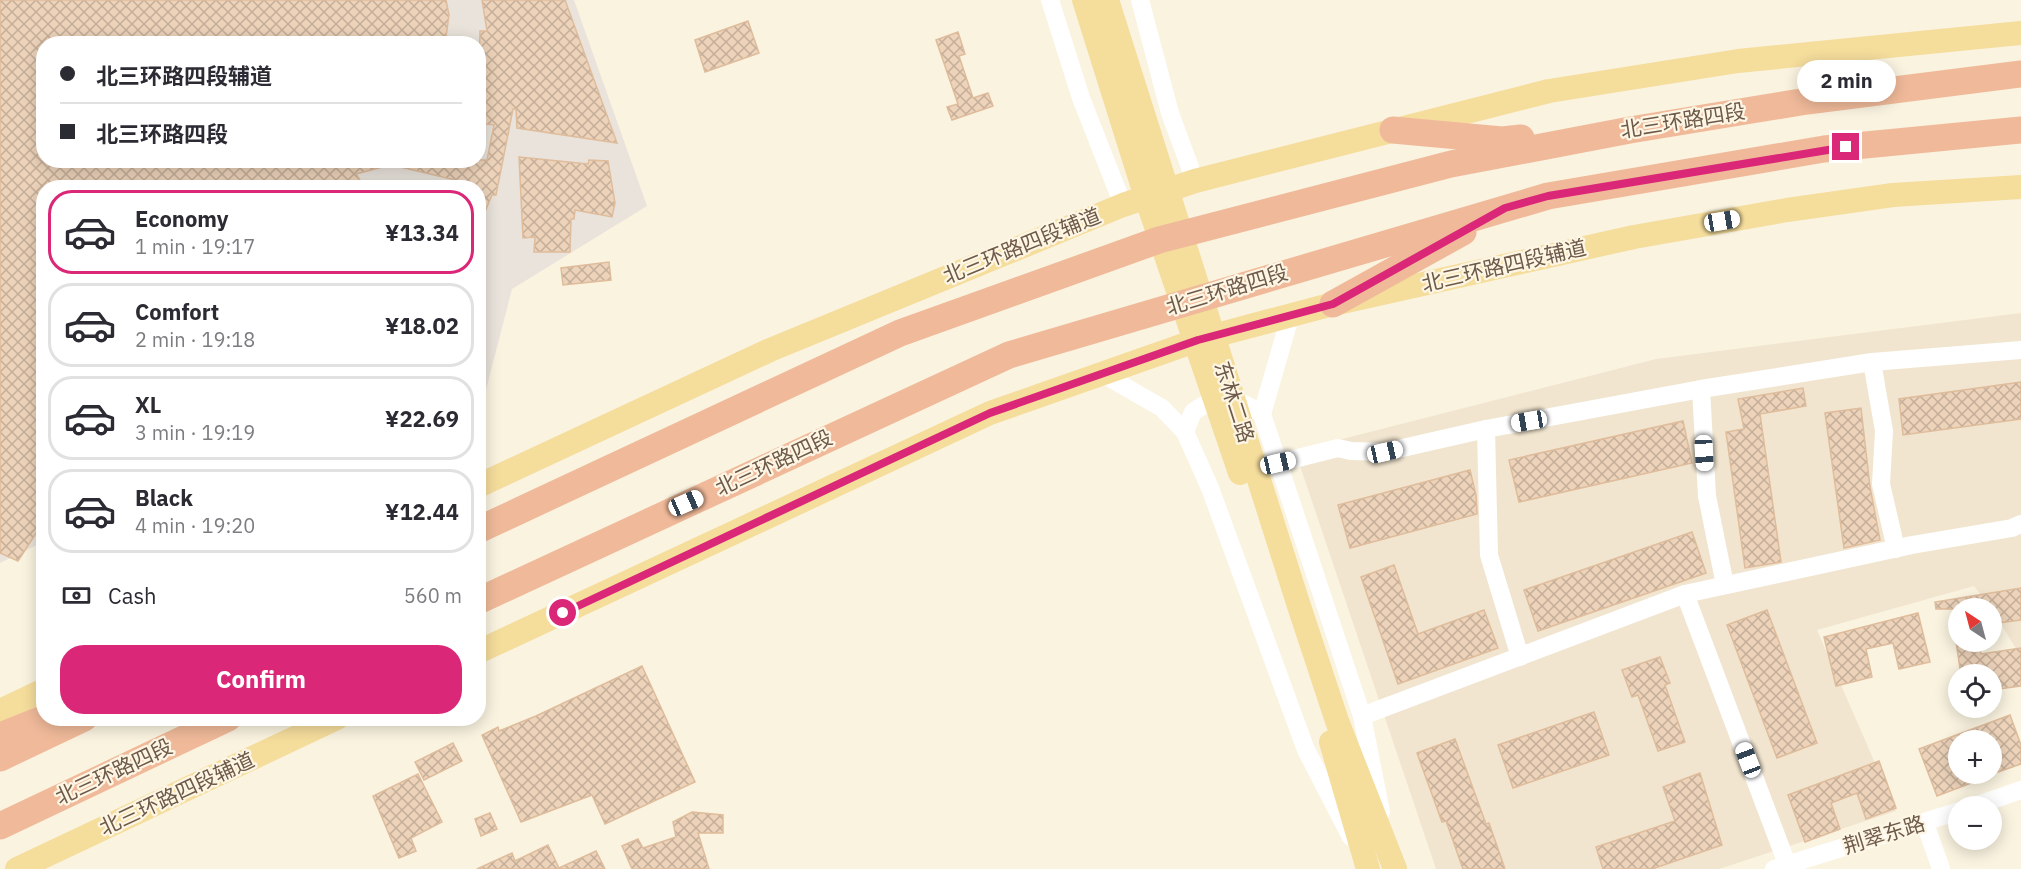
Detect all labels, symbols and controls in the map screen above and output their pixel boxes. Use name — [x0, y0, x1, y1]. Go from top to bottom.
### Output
callout: 2 min — [1796, 60, 1896, 102]
text: 北三环路四段辅道 — [96, 61, 272, 90]
text: 2 min — [1820, 67, 1873, 94]
street label: 北三环路四段 — [1618, 96, 1747, 144]
text: 北三环路四段 — [96, 119, 228, 148]
route end — [1832, 133, 1859, 160]
street label: 北三环路四段辅道 — [938, 201, 1105, 290]
text: Economy — [135, 204, 229, 233]
icon: car — [63, 205, 117, 259]
car — [1703, 209, 1741, 233]
text: ¥13.34 — [385, 218, 459, 247]
street label: 北三环路四段辅道 — [1419, 232, 1589, 298]
text: 1 min · 19:17 — [135, 233, 255, 260]
street label: 北三环路四段 — [1162, 257, 1291, 321]
text: Comfort — [135, 297, 219, 326]
icon: car — [63, 298, 117, 352]
text: ¥18.02 — [385, 311, 459, 340]
text: 2 min · 19:18 — [135, 326, 255, 353]
street label: 东林二路 — [1209, 357, 1261, 446]
text: XL — [135, 390, 161, 419]
icon: car — [63, 391, 117, 445]
text: ¥22.69 — [385, 404, 459, 433]
car — [1510, 409, 1548, 433]
text: 3 min · 19:19 — [135, 419, 255, 446]
street label: 北三环路四段 — [711, 423, 837, 501]
car — [1694, 435, 1714, 471]
car — [1365, 439, 1405, 465]
car — [1258, 450, 1298, 476]
text: Black — [135, 483, 193, 512]
icon: car — [63, 484, 117, 538]
car — [666, 487, 706, 519]
text: ¥12.44 — [385, 497, 459, 526]
text: 4 min · 19:20 — [135, 512, 255, 539]
icon: cash — [60, 579, 93, 612]
text: Cash — [108, 581, 157, 610]
text: 560 m — [404, 582, 462, 609]
north arrow — [1948, 598, 2002, 652]
map controls — [1948, 598, 2002, 850]
route start — [549, 599, 576, 626]
button: Confirm — [60, 645, 462, 714]
button: locate — [1948, 664, 2002, 718]
button: + — [1948, 730, 2002, 784]
street label: 北三环路四段 — [51, 732, 177, 810]
car — [1733, 740, 1763, 780]
street label: 北三环路四段辅道 — [95, 745, 259, 841]
button: − — [1948, 796, 2002, 850]
street label: 荆翠东路 — [1839, 808, 1928, 860]

